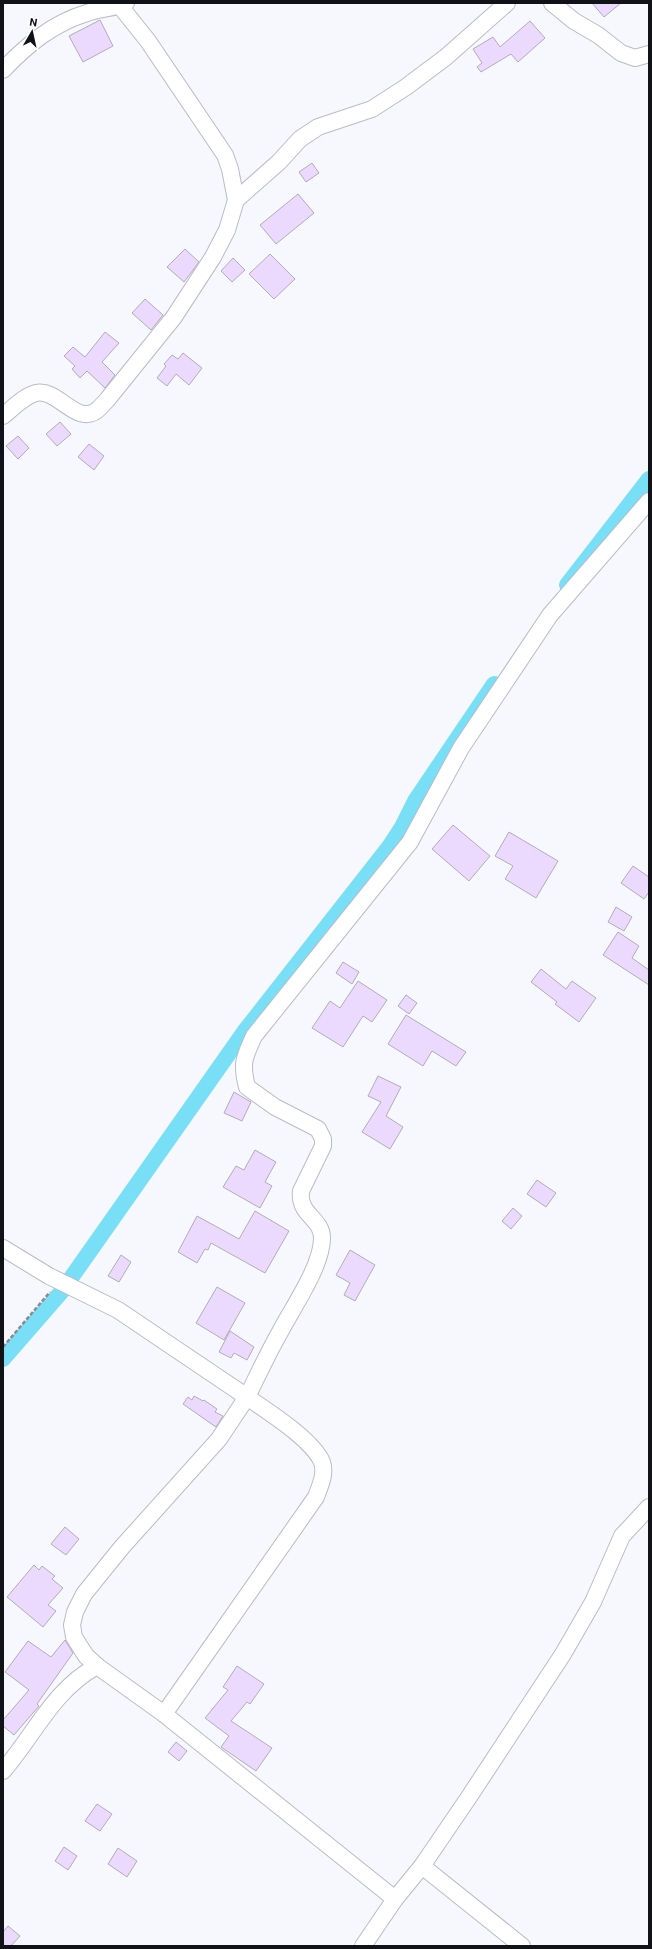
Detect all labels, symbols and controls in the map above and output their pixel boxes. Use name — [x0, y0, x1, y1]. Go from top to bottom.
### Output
north arrow — [12, 12, 52, 52]
text: N — [29, 16, 39, 30]

